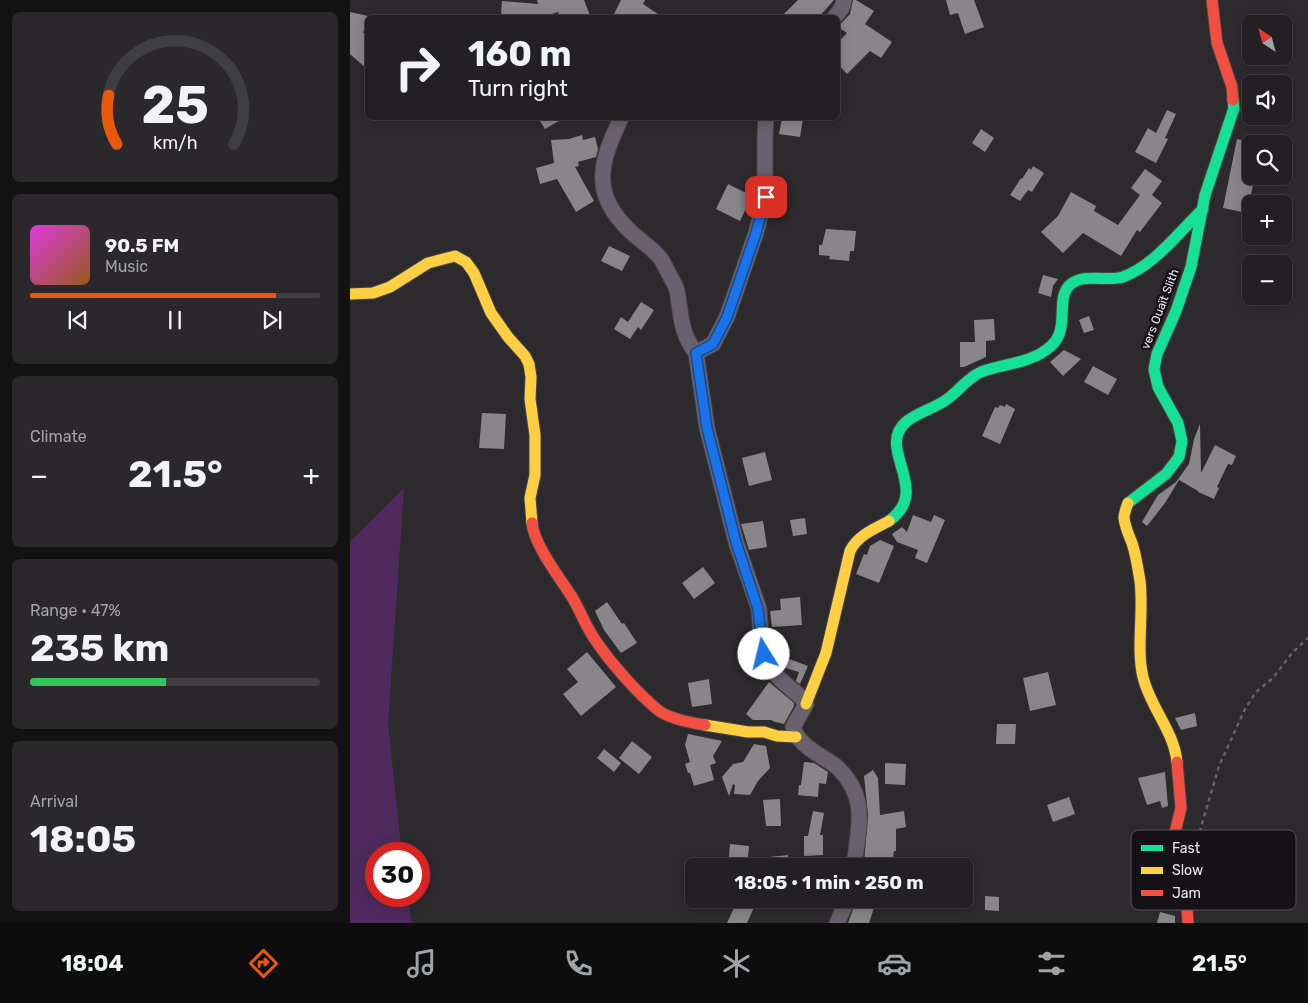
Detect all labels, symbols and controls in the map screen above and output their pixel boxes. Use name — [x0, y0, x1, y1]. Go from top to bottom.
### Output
north arrow — [1242, 15, 1292, 65]
map controls — [1242, 15, 1292, 305]
text: 160 m — [468, 33, 572, 75]
icon: right — [385, 35, 450, 100]
text: 25 — [141, 74, 209, 136]
text: Turn right — [468, 75, 568, 102]
button: sound — [1242, 75, 1292, 125]
text: km/h — [153, 132, 197, 153]
button: search — [1242, 135, 1292, 185]
pin — [745, 176, 787, 218]
icon: arrive — [752, 183, 780, 211]
button: + — [1242, 195, 1292, 245]
text: 90.5 FM — [105, 234, 179, 257]
button: − — [1242, 255, 1292, 305]
text: Music — [105, 257, 148, 276]
street label: vers Ouaït Slith — [1138, 267, 1182, 351]
icon: previous — [64, 306, 92, 334]
icon: pause — [161, 306, 189, 334]
icon: next — [258, 306, 286, 334]
text: Climate — [30, 427, 87, 446]
text: 21.5° — [128, 451, 223, 497]
text: − — [30, 459, 48, 492]
text: + — [303, 459, 320, 492]
text: Range · 47% — [30, 601, 121, 620]
text: 235 km — [30, 625, 169, 671]
position arrow — [737, 627, 789, 679]
text: Arrival — [30, 792, 78, 811]
text: 18:05 — [30, 816, 136, 862]
legend — [1131, 830, 1296, 910]
text: Fast — [1172, 840, 1201, 857]
speed limit sign: 30 — [365, 842, 430, 907]
text: Slow — [1172, 862, 1203, 879]
text: 18:05 · 1 min · 250 m — [734, 871, 924, 894]
text: Jam — [1172, 885, 1201, 902]
icon: directions — [246, 946, 281, 981]
icon: music — [404, 946, 439, 981]
icon: phone — [561, 946, 596, 981]
icon: climate — [719, 946, 754, 981]
icon: car — [877, 946, 912, 981]
icon: filters — [1034, 946, 1069, 981]
text: 18:04 — [61, 950, 124, 977]
text: 21.5° — [1192, 950, 1247, 977]

